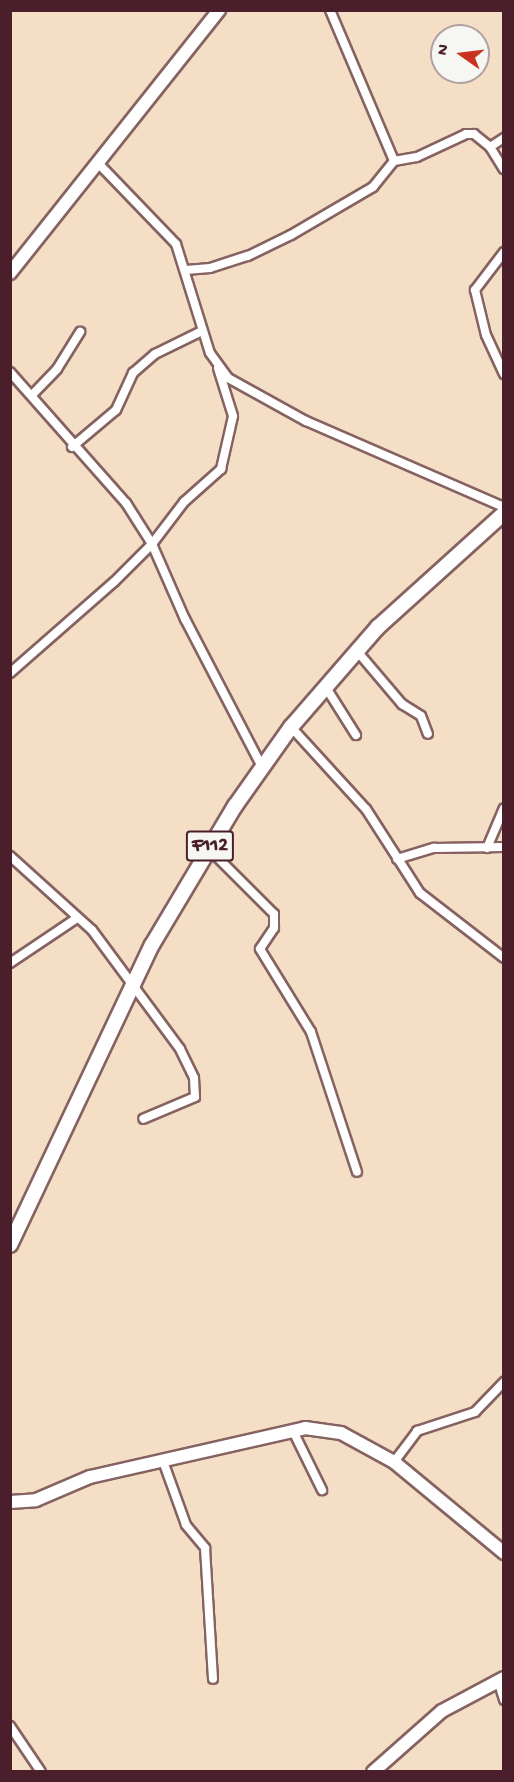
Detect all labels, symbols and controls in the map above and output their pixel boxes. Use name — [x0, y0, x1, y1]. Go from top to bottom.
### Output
north arrow — [430, 24, 490, 84]
text: N — [434, 43, 454, 57]
road number: F112 — [184, 829, 236, 863]

